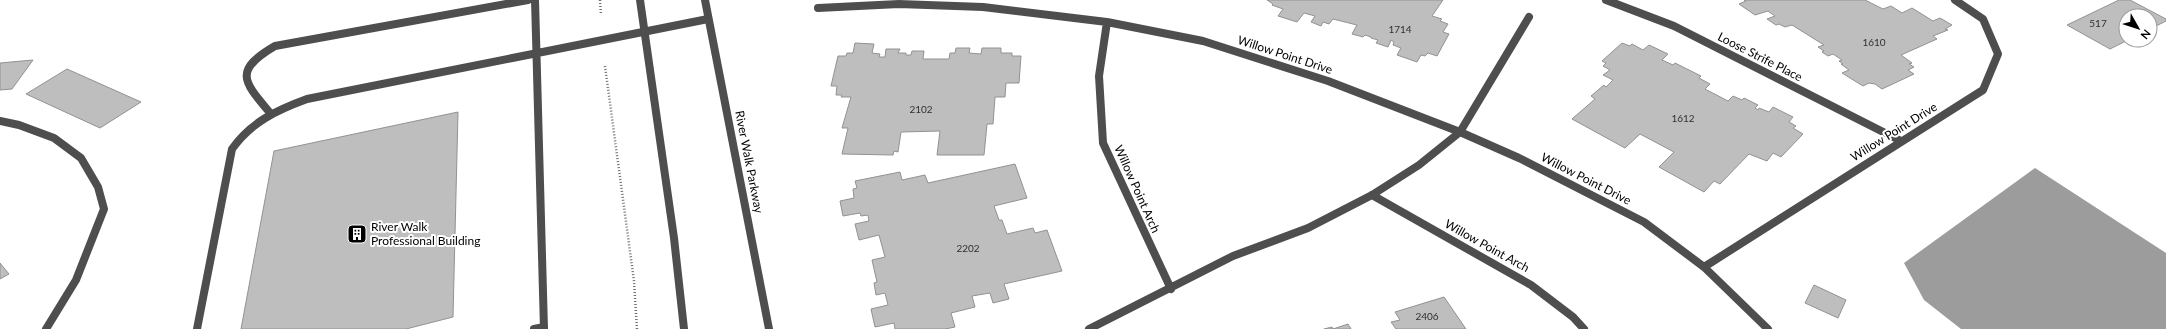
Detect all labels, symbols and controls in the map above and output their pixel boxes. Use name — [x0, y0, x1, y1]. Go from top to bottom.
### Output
north arrow — [2118, 8, 2158, 48]
house number: 517 — [2089, 17, 2107, 29]
house number: 1714 — [1388, 23, 1412, 35]
text: N — [2138, 27, 2154, 42]
street label: Loose Strife Place — [1715, 29, 1805, 84]
street label: Willow Point Drive — [1236, 32, 1335, 77]
house number: 1610 — [1862, 36, 1886, 48]
street label: Willow Point Drive — [1848, 99, 1940, 164]
house number: 2102 — [909, 103, 933, 115]
street label: River Walk Parkway — [732, 109, 767, 215]
house number: 1612 — [1671, 112, 1695, 124]
street label: Willow Point Arch — [1111, 142, 1164, 235]
street label: Willow Point Drive — [1539, 149, 1634, 208]
street label: Willow Point Arch — [1442, 216, 1532, 275]
place label: River Walk Professional Building — [371, 219, 480, 248]
building icon: River Walk Professional Building — [346, 223, 368, 245]
house number: 2202 — [956, 242, 980, 254]
house number: 2406 — [1415, 310, 1439, 322]

